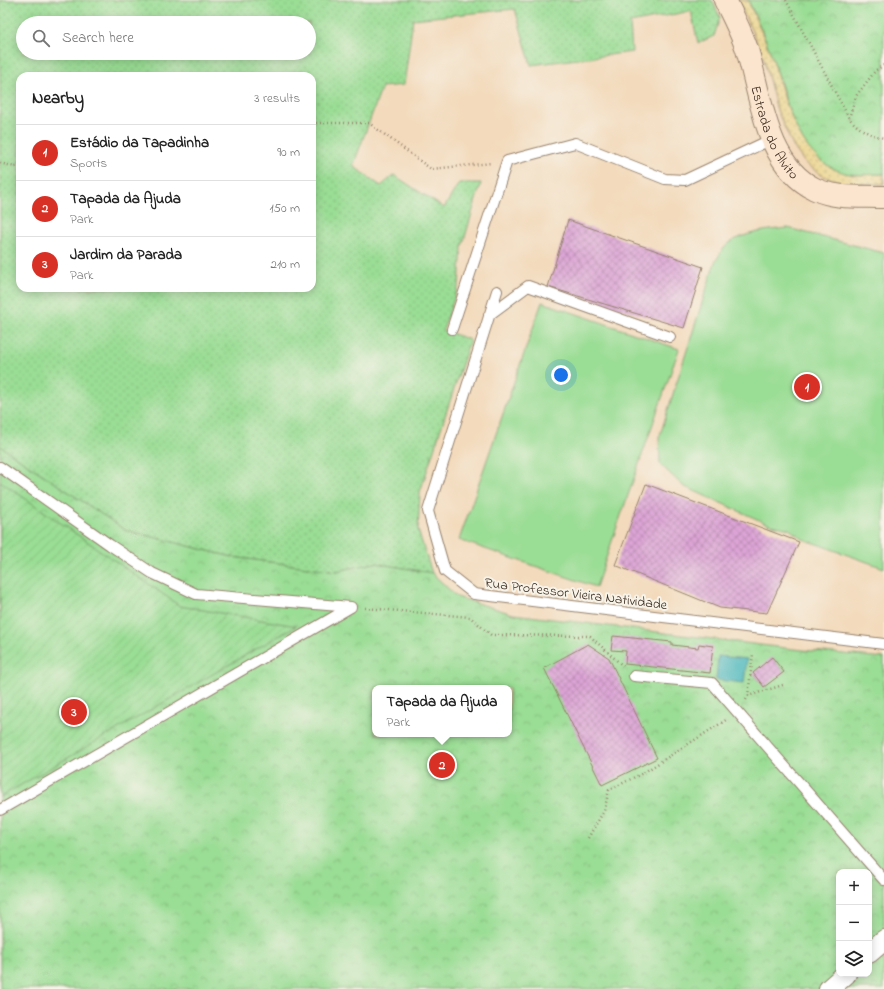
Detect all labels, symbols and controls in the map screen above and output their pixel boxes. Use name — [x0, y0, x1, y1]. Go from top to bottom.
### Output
search box — [16, 16, 316, 60]
icon: search — [30, 27, 52, 49]
text: Search here — [62, 27, 134, 49]
street label: Estrada do Alvito — [745, 84, 803, 185]
text: Nearby — [32, 86, 84, 111]
text: 3 results — [254, 89, 300, 108]
text: Estádio da Tapadinha — [70, 132, 209, 154]
text: 1 — [43, 143, 47, 162]
text: 90 m — [277, 143, 300, 162]
text: Sports — [70, 154, 107, 173]
text: Tapada da Ajuda — [70, 188, 181, 210]
text: 2 — [42, 199, 48, 218]
text: 150 m — [269, 199, 300, 218]
text: Park — [70, 210, 94, 229]
text: Jardim da Parada — [70, 244, 182, 266]
text: 3 — [42, 255, 48, 274]
text: 210 m — [270, 255, 300, 274]
text: Park — [70, 266, 94, 285]
your location — [551, 365, 571, 385]
pin: 1 — [794, 372, 820, 402]
street label: Rua Professor Vieira Natividade — [483, 573, 669, 616]
popup — [372, 685, 512, 737]
text: Tapada da Ajuda — [387, 691, 497, 713]
pin: 3 — [61, 697, 87, 727]
text: Park — [387, 713, 410, 732]
pin: 2 — [429, 750, 455, 780]
map controls — [836, 869, 872, 977]
button: + — [836, 869, 872, 905]
button: − — [836, 905, 872, 941]
button: layers — [836, 941, 872, 977]

